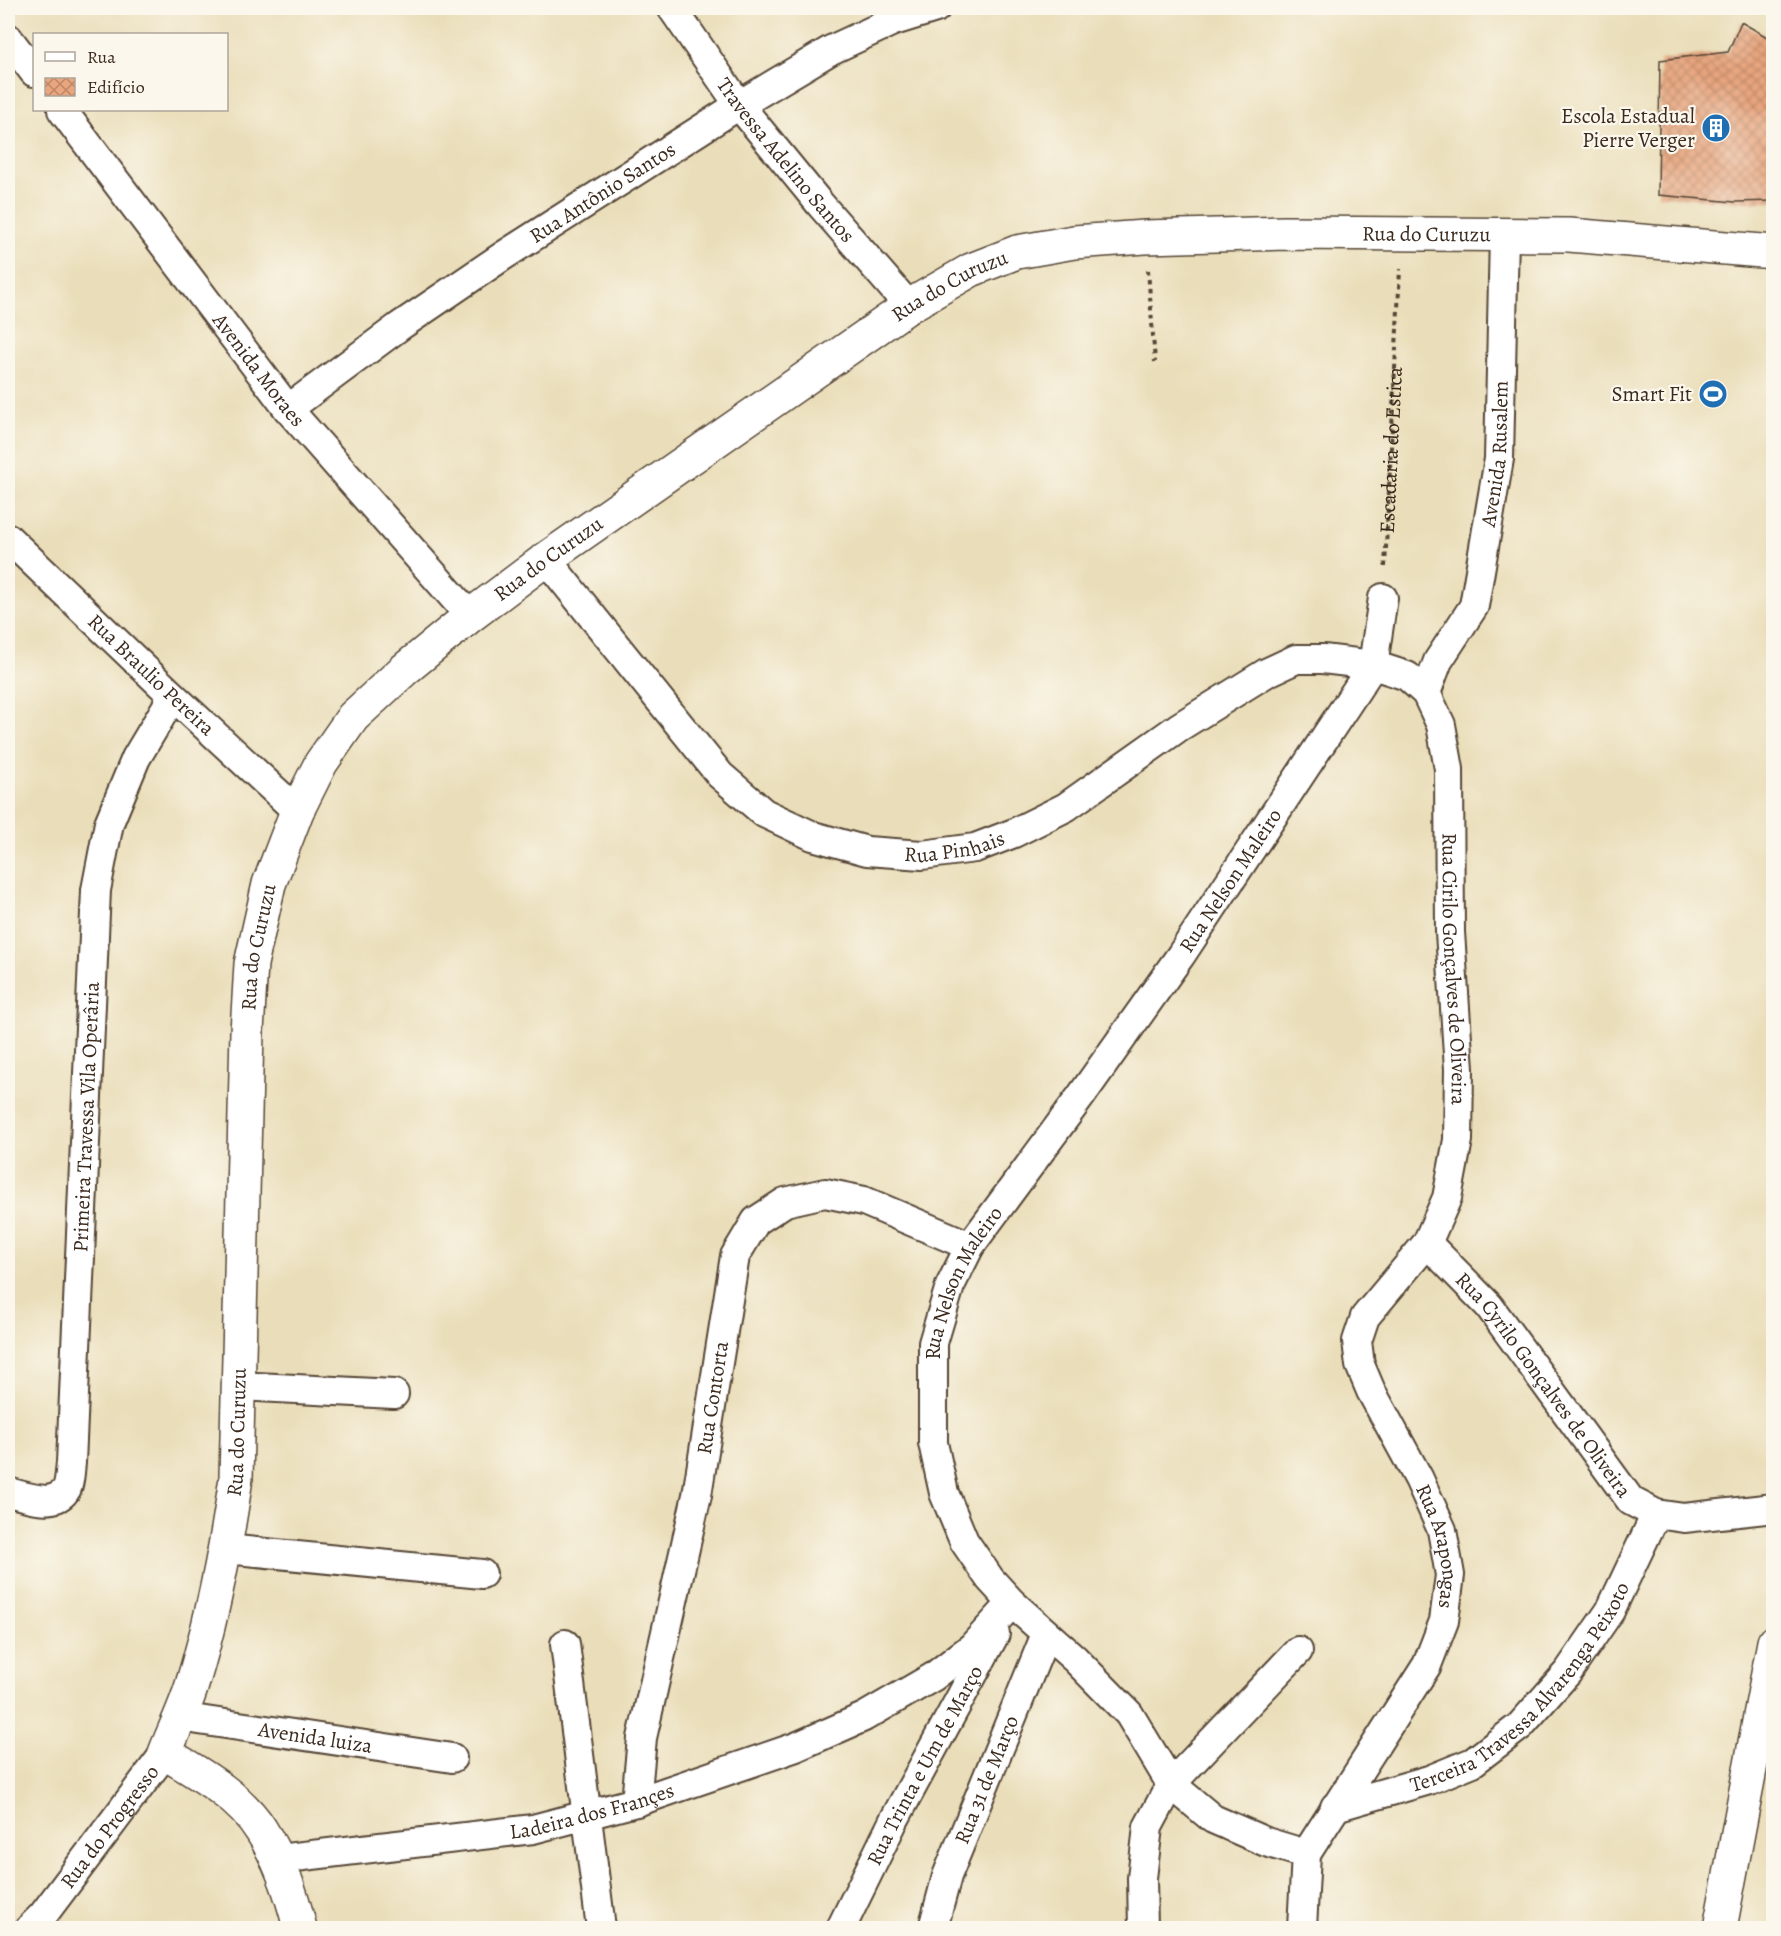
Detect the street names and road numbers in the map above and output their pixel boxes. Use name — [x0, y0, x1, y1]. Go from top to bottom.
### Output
street label: Travessa Adelino Santos — [710, 72, 861, 248]
street label: Rua Antônio Santos — [524, 135, 681, 250]
street label: Rua do Curuzu — [1362, 220, 1491, 248]
street label: Rua do Curuzu — [886, 243, 1012, 328]
street label: Avenida Moraes — [206, 306, 311, 433]
street label: Escadaria do Estica — [1373, 366, 1409, 534]
street label: Avenida Rusalem — [1474, 380, 1515, 530]
street label: Rua do Curuzu — [488, 509, 609, 608]
street label: Rua Braulio Pereira — [82, 608, 221, 742]
street label: Rua Nelson Maleiro — [1172, 803, 1288, 958]
street label: Rua Pinhais — [903, 824, 1009, 870]
street label: Rua Cirilo Gonçalves de Oliveira — [1435, 833, 1473, 1106]
street label: Rua do Curuzu — [234, 881, 283, 1011]
street label: Primeira Travessa Vila Operâria — [66, 981, 106, 1253]
street label: Rua Nelson Maleiro — [918, 1200, 1009, 1360]
street label: Rua Cyrilo Gonçalves de Oliveira — [1449, 1266, 1638, 1503]
street label: Rua Contorta — [690, 1339, 735, 1456]
street label: Rua do Curuzu — [219, 1367, 253, 1498]
street label: Rua Arapongas — [1409, 1479, 1465, 1610]
street label: Terceira Travessa Alvarenga Peixoto — [1407, 1577, 1636, 1799]
street label: Rua Trinta e Um de Março — [860, 1660, 989, 1870]
street label: Rua 31 de Março — [948, 1711, 1025, 1848]
street label: Avenida luiza — [256, 1715, 375, 1760]
street label: Rua do Progresso — [54, 1759, 165, 1894]
street label: Ladeira dos Françes — [508, 1776, 678, 1846]

